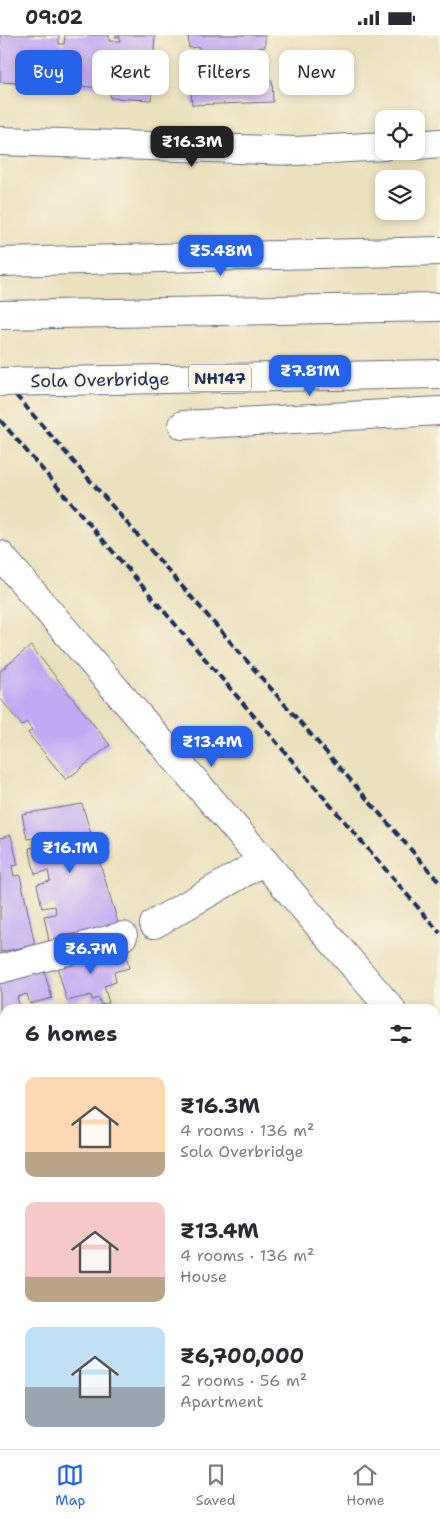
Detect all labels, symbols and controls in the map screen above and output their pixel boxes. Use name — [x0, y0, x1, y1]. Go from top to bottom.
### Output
text: 09:02 — [25, 5, 83, 30]
chip: Buy — [15, 50, 82, 95]
chip: Rent — [92, 50, 169, 95]
chip: Filters — [179, 50, 269, 95]
chip: New — [279, 50, 354, 95]
map controls — [375, 110, 425, 220]
button: locate — [375, 110, 425, 160]
pin: ₹16.3M — [151, 125, 233, 168]
text: ₹16.3M — [162, 131, 222, 152]
button: layers — [375, 170, 425, 220]
pin: ₹5.48M — [180, 235, 262, 277]
text: ₹5.48M — [190, 240, 252, 261]
pin: ₹7.81M — [269, 355, 351, 397]
text: ₹7.81M — [280, 360, 340, 381]
road number: NH147 — [189, 364, 251, 391]
street label: Sola Overbridge — [30, 367, 170, 393]
pin: ₹13.4M — [171, 725, 253, 768]
text: ₹13.4M — [182, 731, 242, 752]
pin: ₹16.1M — [29, 831, 111, 874]
text: ₹16.1M — [42, 837, 98, 858]
pin: ₹6.7M — [56, 933, 126, 975]
text: ₹6.7M — [65, 938, 117, 959]
text: 6 homes — [25, 1020, 117, 1048]
icon: filters — [387, 1020, 415, 1048]
text: ₹16.3M — [180, 1092, 260, 1120]
icon: home — [65, 1097, 125, 1157]
text: 4 rooms · 136 m² — [180, 1120, 314, 1141]
text: Sola Overbridge — [180, 1141, 304, 1162]
text: ₹13.4M — [180, 1217, 259, 1245]
icon: home — [65, 1222, 125, 1282]
text: 4 rooms · 136 m² — [180, 1245, 314, 1266]
text: House — [180, 1266, 227, 1287]
text: ₹6,700,000 — [180, 1342, 304, 1370]
icon: home — [65, 1347, 125, 1407]
text: 2 rooms · 56 m² — [180, 1370, 307, 1391]
text: Apartment — [180, 1391, 263, 1412]
tab: Map — [55, 1461, 85, 1509]
tab: Saved — [196, 1461, 236, 1509]
tab: Home — [346, 1461, 385, 1509]

